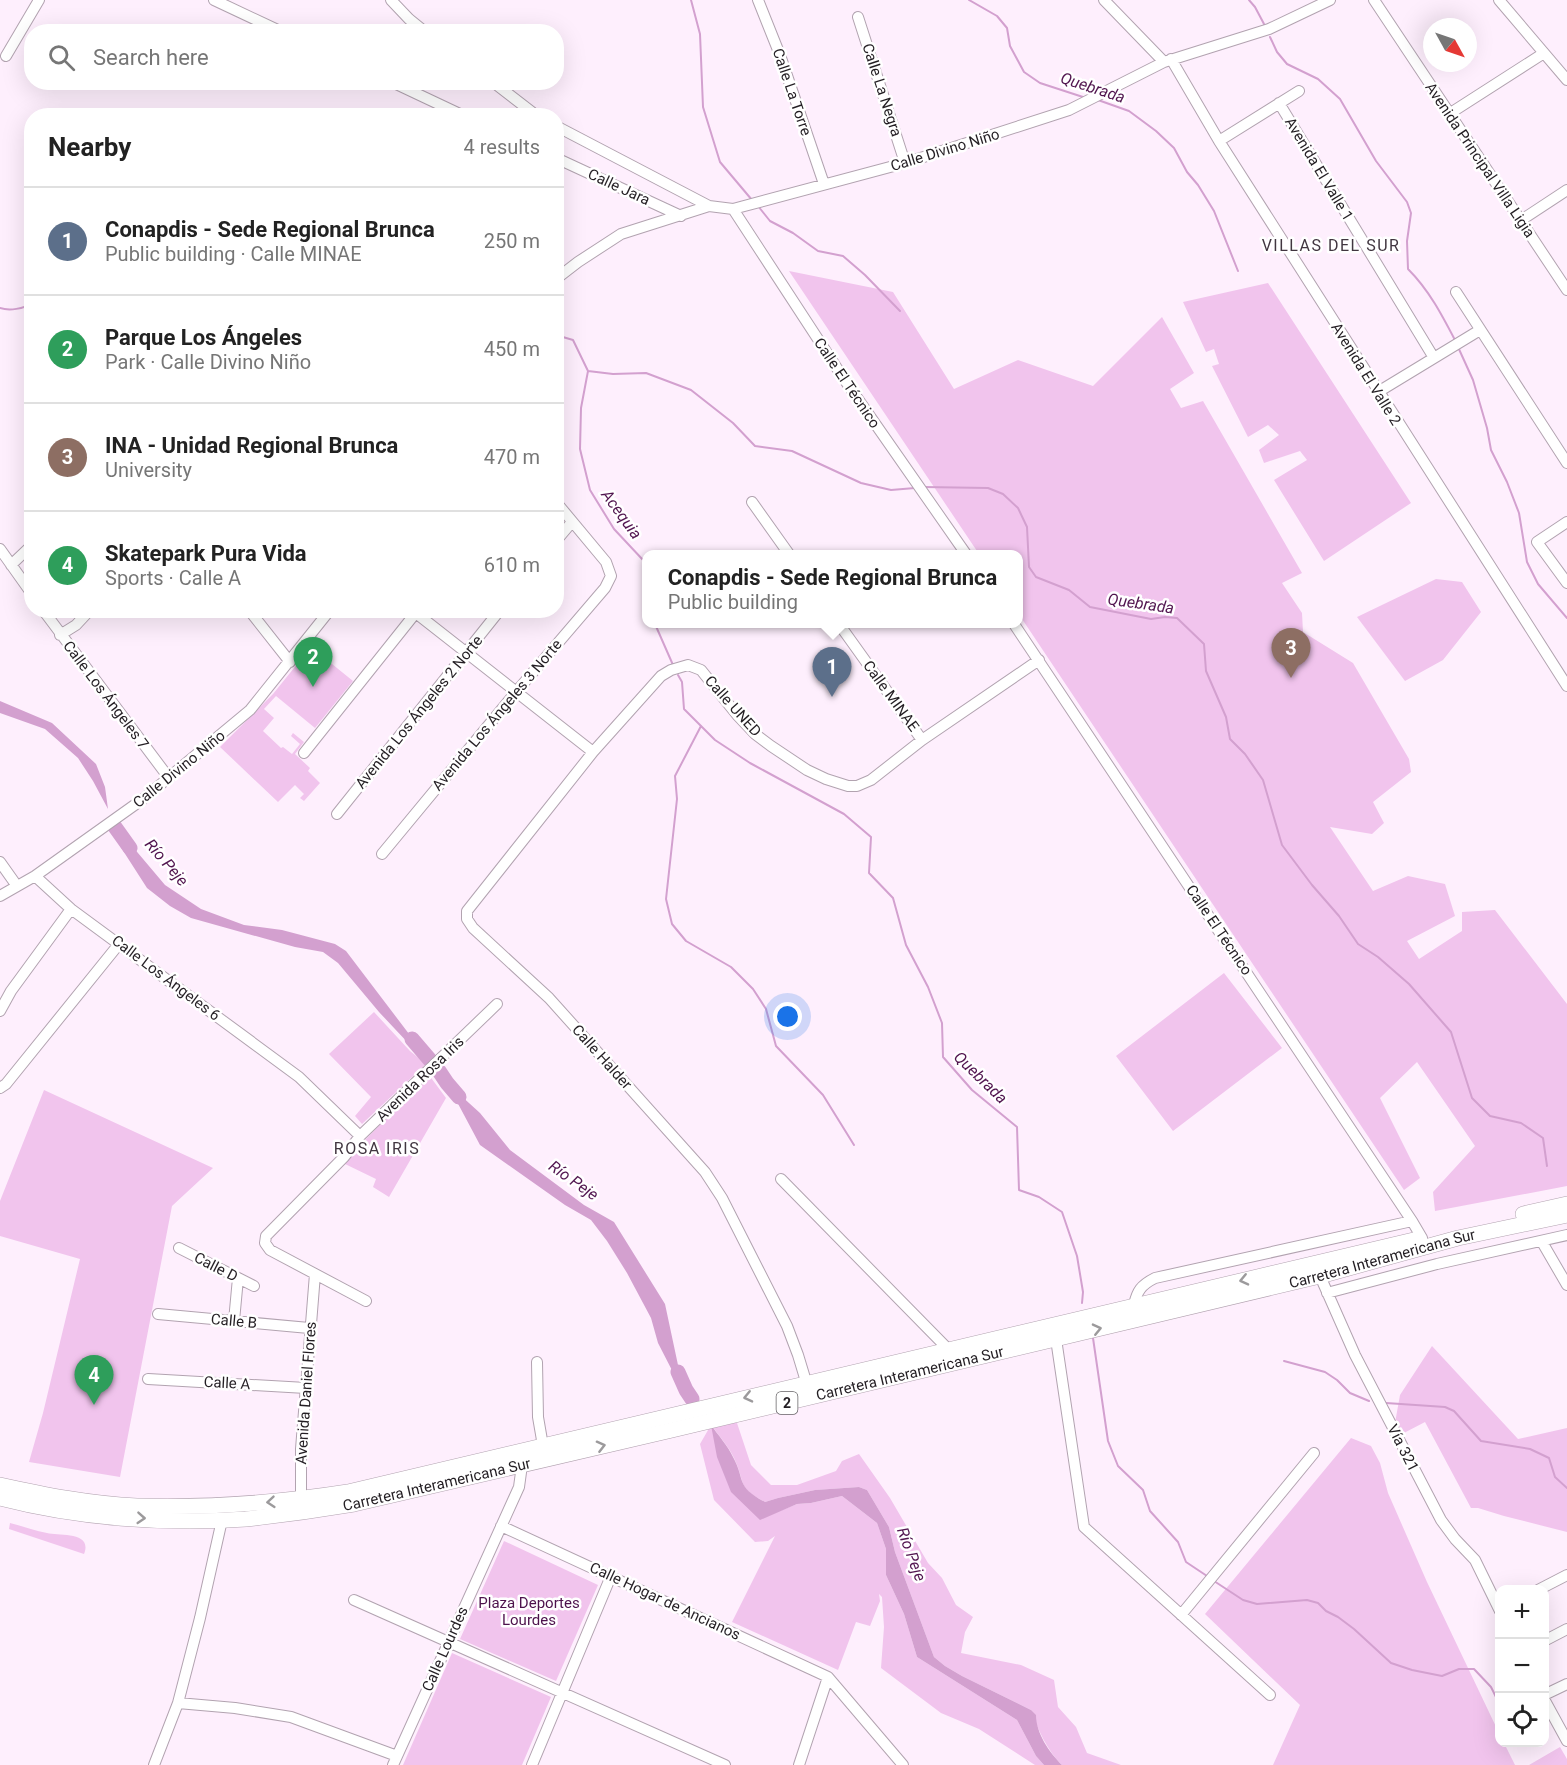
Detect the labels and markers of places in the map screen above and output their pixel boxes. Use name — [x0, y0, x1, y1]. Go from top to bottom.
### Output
pin: 3 — [1272, 628, 1310, 678]
pin: 2 — [294, 638, 332, 687]
pin: 1 — [812, 648, 852, 697]
pin: 4 — [74, 1356, 113, 1405]

